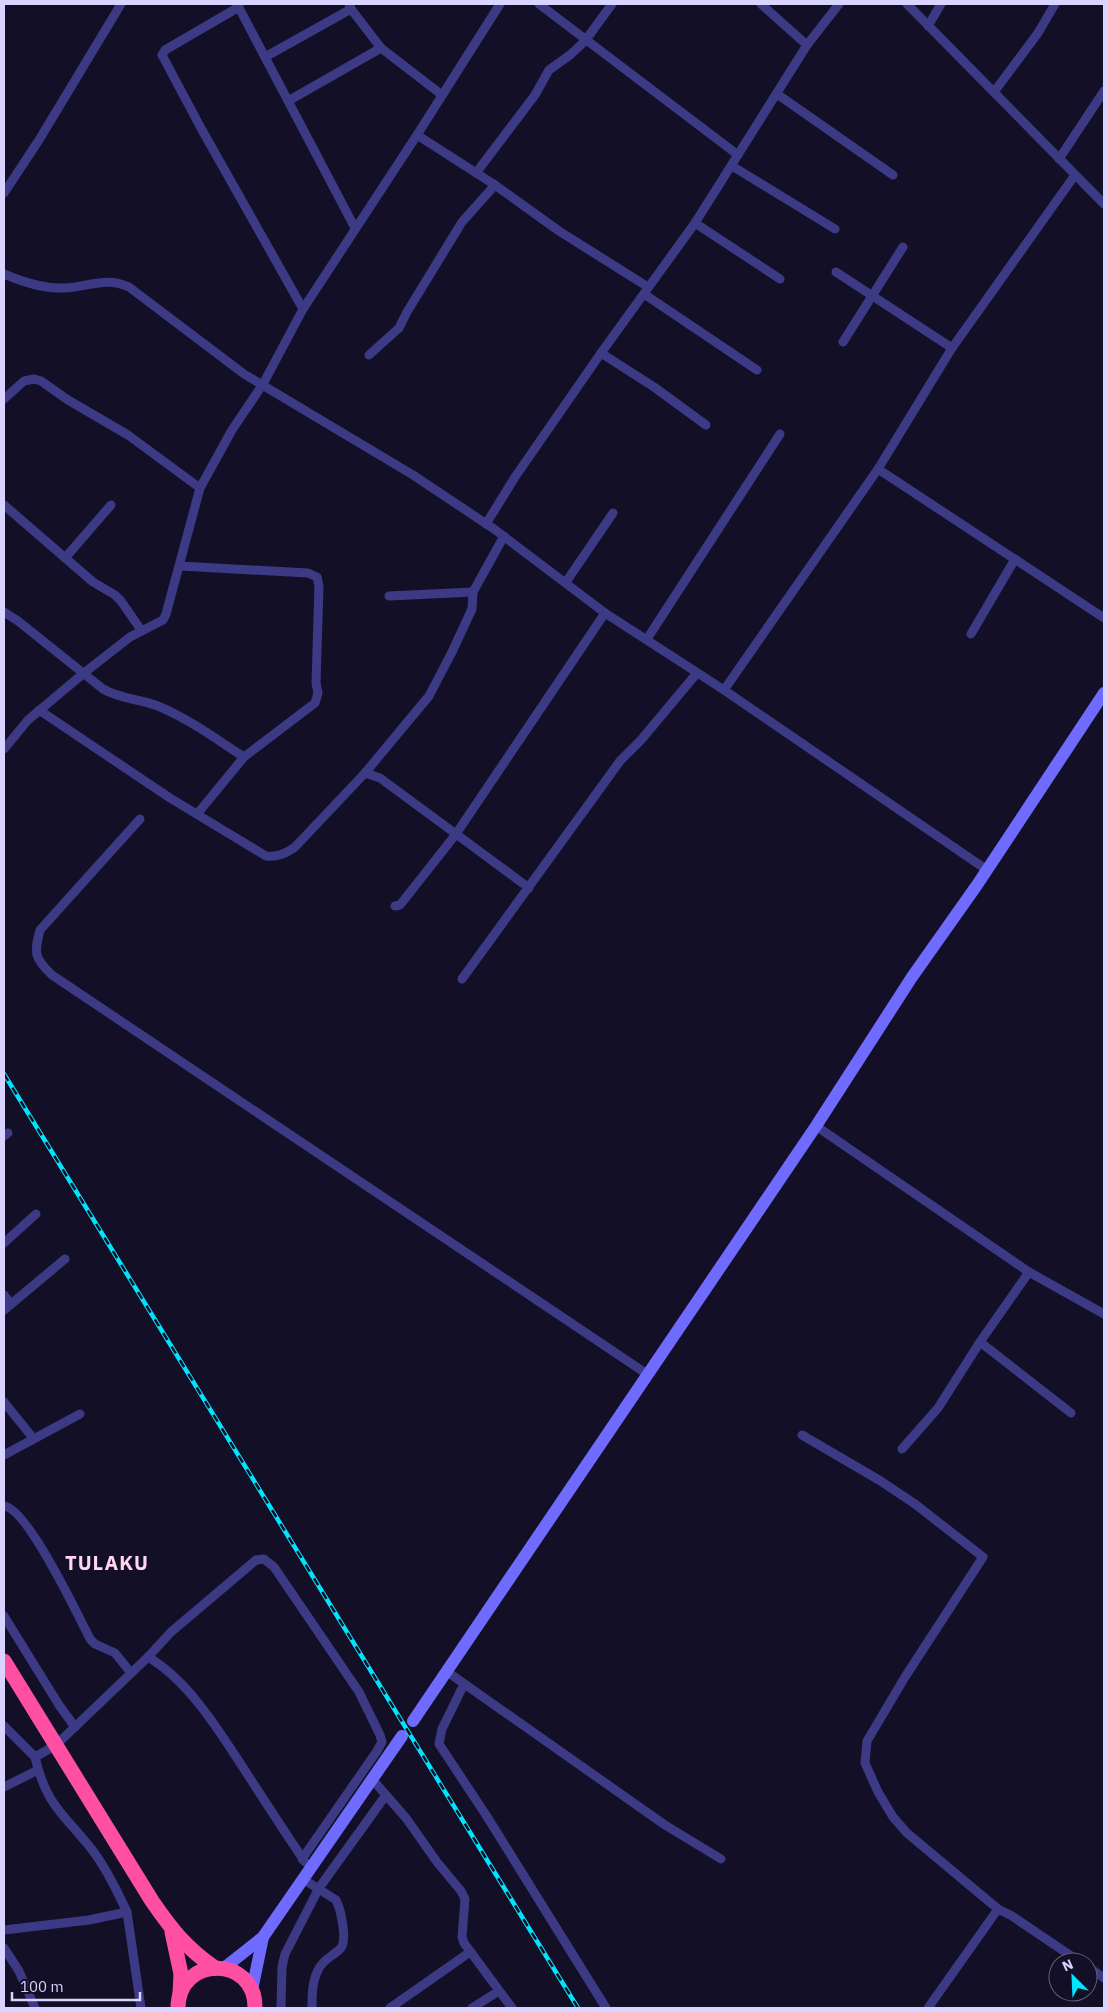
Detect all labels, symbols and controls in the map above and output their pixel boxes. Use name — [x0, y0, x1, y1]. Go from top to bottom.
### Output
district label: TULAKU — [65, 1549, 149, 1576]
north arrow — [1048, 1952, 1098, 2002]
text: N — [1059, 1955, 1076, 1975]
scale bar — [12, 1970, 140, 2002]
text: 100 m — [20, 1977, 64, 1996]

